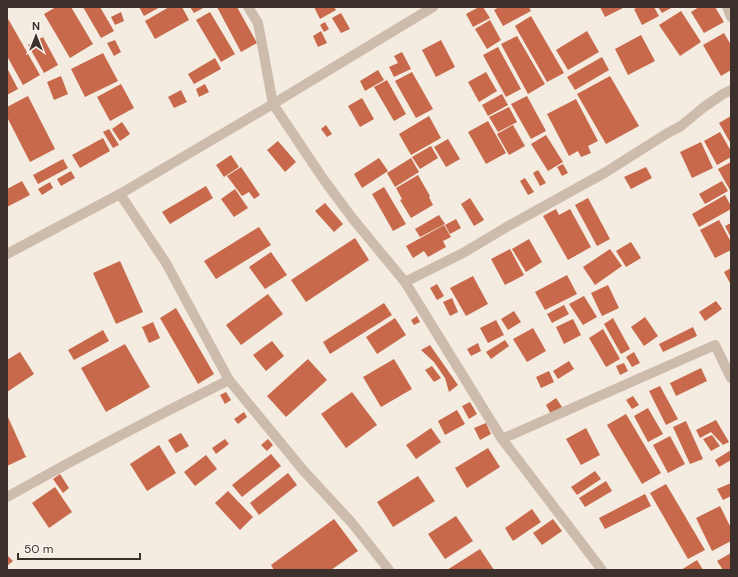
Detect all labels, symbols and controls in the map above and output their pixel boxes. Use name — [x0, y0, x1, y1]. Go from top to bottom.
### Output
north arrow — [16, 16, 56, 56]
text: N — [32, 19, 40, 33]
scale bar — [18, 535, 140, 561]
text: 50 m — [24, 541, 53, 557]

